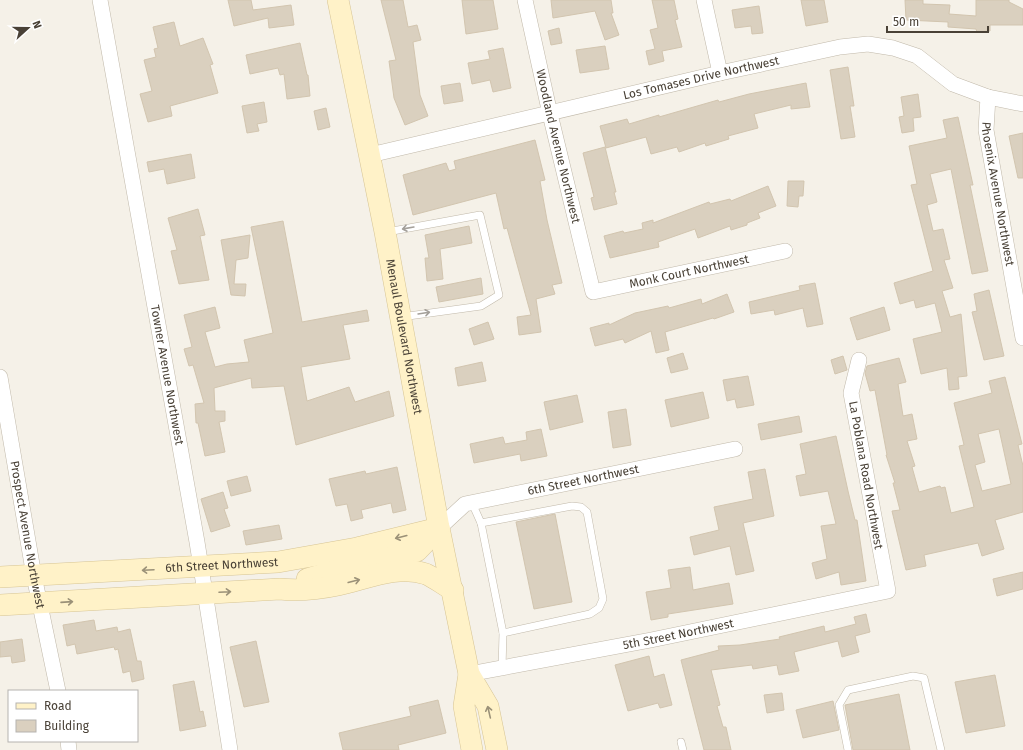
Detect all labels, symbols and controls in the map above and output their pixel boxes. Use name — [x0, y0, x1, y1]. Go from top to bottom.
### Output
north arrow — [8, 8, 48, 48]
scale bar — [887, 8, 988, 34]
text: 50 m — [893, 15, 919, 29]
text: N — [29, 19, 44, 30]
street label: Los Tomases Drive Northwest — [622, 53, 781, 102]
street label: Woodland Avenue Northwest — [533, 68, 583, 225]
street label: Phoenix Avenue Northwest — [979, 121, 1017, 268]
one-way arrow — [402, 225, 415, 233]
street label: Monk Court Northwest — [628, 252, 751, 291]
street label: Menaul Boulevard Northwest — [383, 258, 425, 416]
street label: Towner Avenue Northwest — [148, 304, 187, 447]
one-way arrow — [417, 309, 430, 317]
street label: La Poblana Road Northwest — [846, 400, 886, 551]
street label: Prospect Avenue Northwest — [7, 460, 48, 611]
street label: 6th Street Northwest — [526, 462, 641, 498]
one-way arrow — [395, 534, 408, 541]
street label: 6th Street Northwest — [165, 555, 279, 575]
one-way arrow — [142, 566, 155, 574]
one-way arrow — [347, 577, 360, 584]
one-way arrow — [218, 589, 231, 596]
one-way arrow — [60, 598, 73, 605]
street label: 5th Street Northwest — [622, 616, 736, 652]
legend — [8, 690, 138, 742]
text: Road — [44, 699, 72, 713]
one-way arrow — [484, 706, 492, 719]
text: Building — [44, 719, 90, 733]

